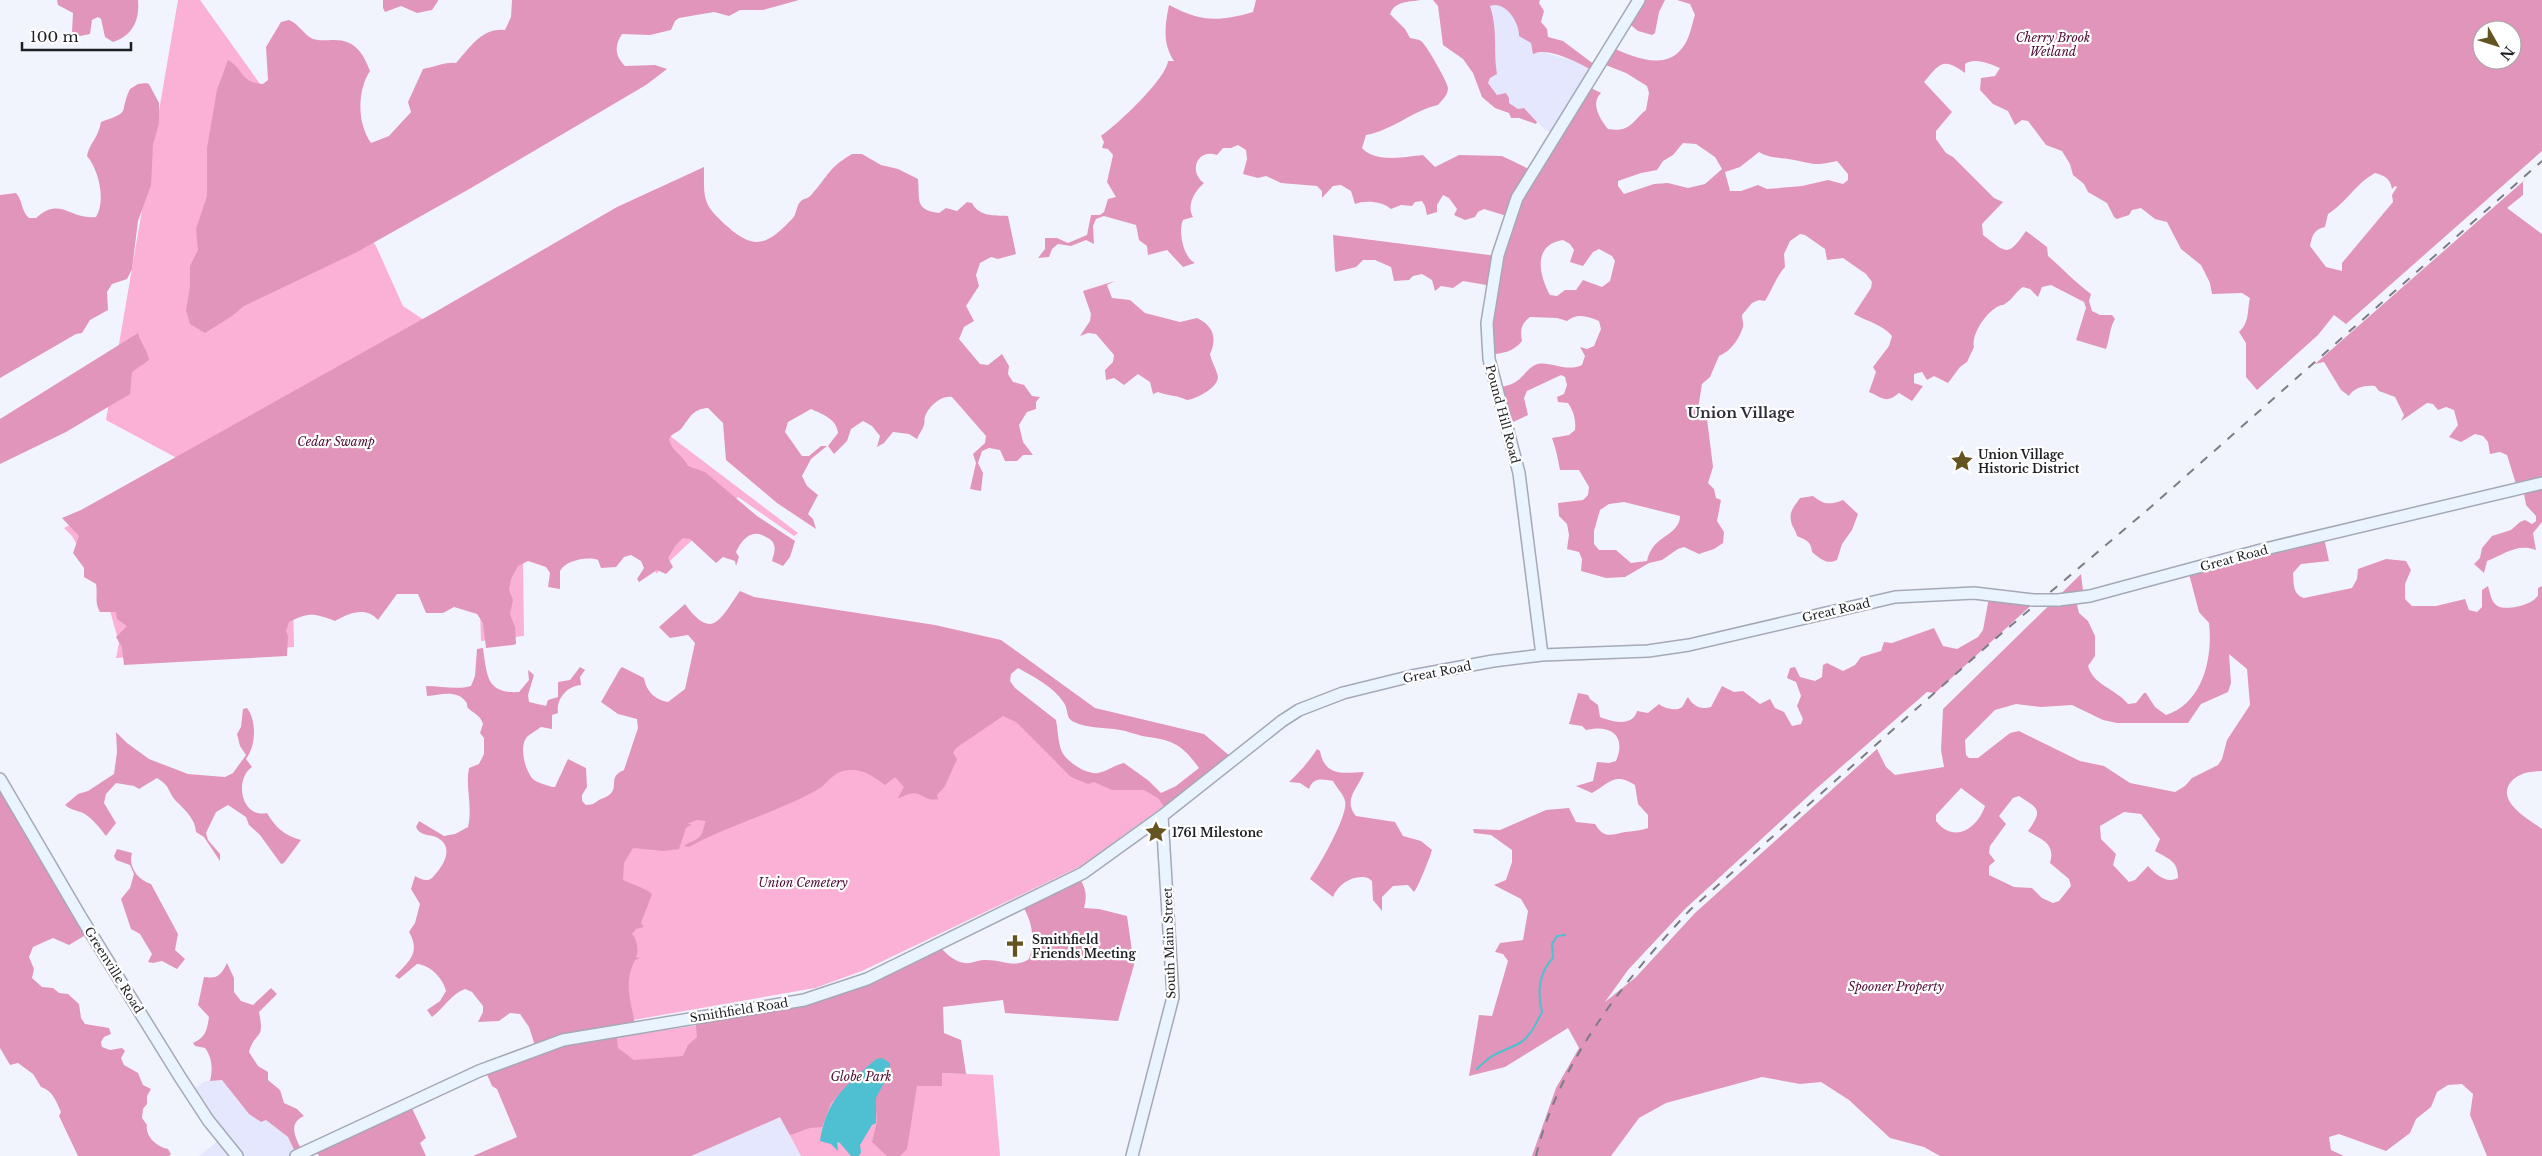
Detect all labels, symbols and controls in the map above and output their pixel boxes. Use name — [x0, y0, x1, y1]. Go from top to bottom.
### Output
scale bar — [22, 20, 131, 52]
north arrow — [2472, 20, 2522, 70]
text: 100 m — [30, 27, 79, 46]
park label: Cherry Brook Wetland — [2016, 30, 2090, 59]
text: N — [2496, 42, 2518, 64]
street label: Pound Hill Road — [1483, 363, 1523, 465]
district label: Union Village — [1687, 403, 1795, 422]
park label: Cedar Swamp — [297, 434, 375, 449]
place label: Union Village Historic District — [1978, 447, 2080, 476]
place icon: Union Village Historic District — [1949, 448, 1975, 474]
street label: Great Road — [2199, 542, 2269, 574]
street label: Great Road — [1800, 595, 1872, 625]
street label: Great Road — [1401, 658, 1473, 686]
place icon: 1761 Milestone — [1143, 819, 1169, 845]
place label: 1761 Milestone — [1172, 825, 1263, 840]
park label: Union Cemetery — [758, 875, 849, 890]
street label: South Main Street — [1160, 887, 1178, 999]
street label: Greenville Road — [81, 924, 147, 1016]
place label: Smithfield Friends Meeting — [1032, 932, 1137, 961]
church icon: Smithfield Friends Meeting — [1002, 933, 1028, 959]
park label: Spooner Property — [1848, 979, 1945, 994]
street label: Smithfield Road — [689, 995, 789, 1025]
park label: Globe Park — [830, 1069, 892, 1084]

